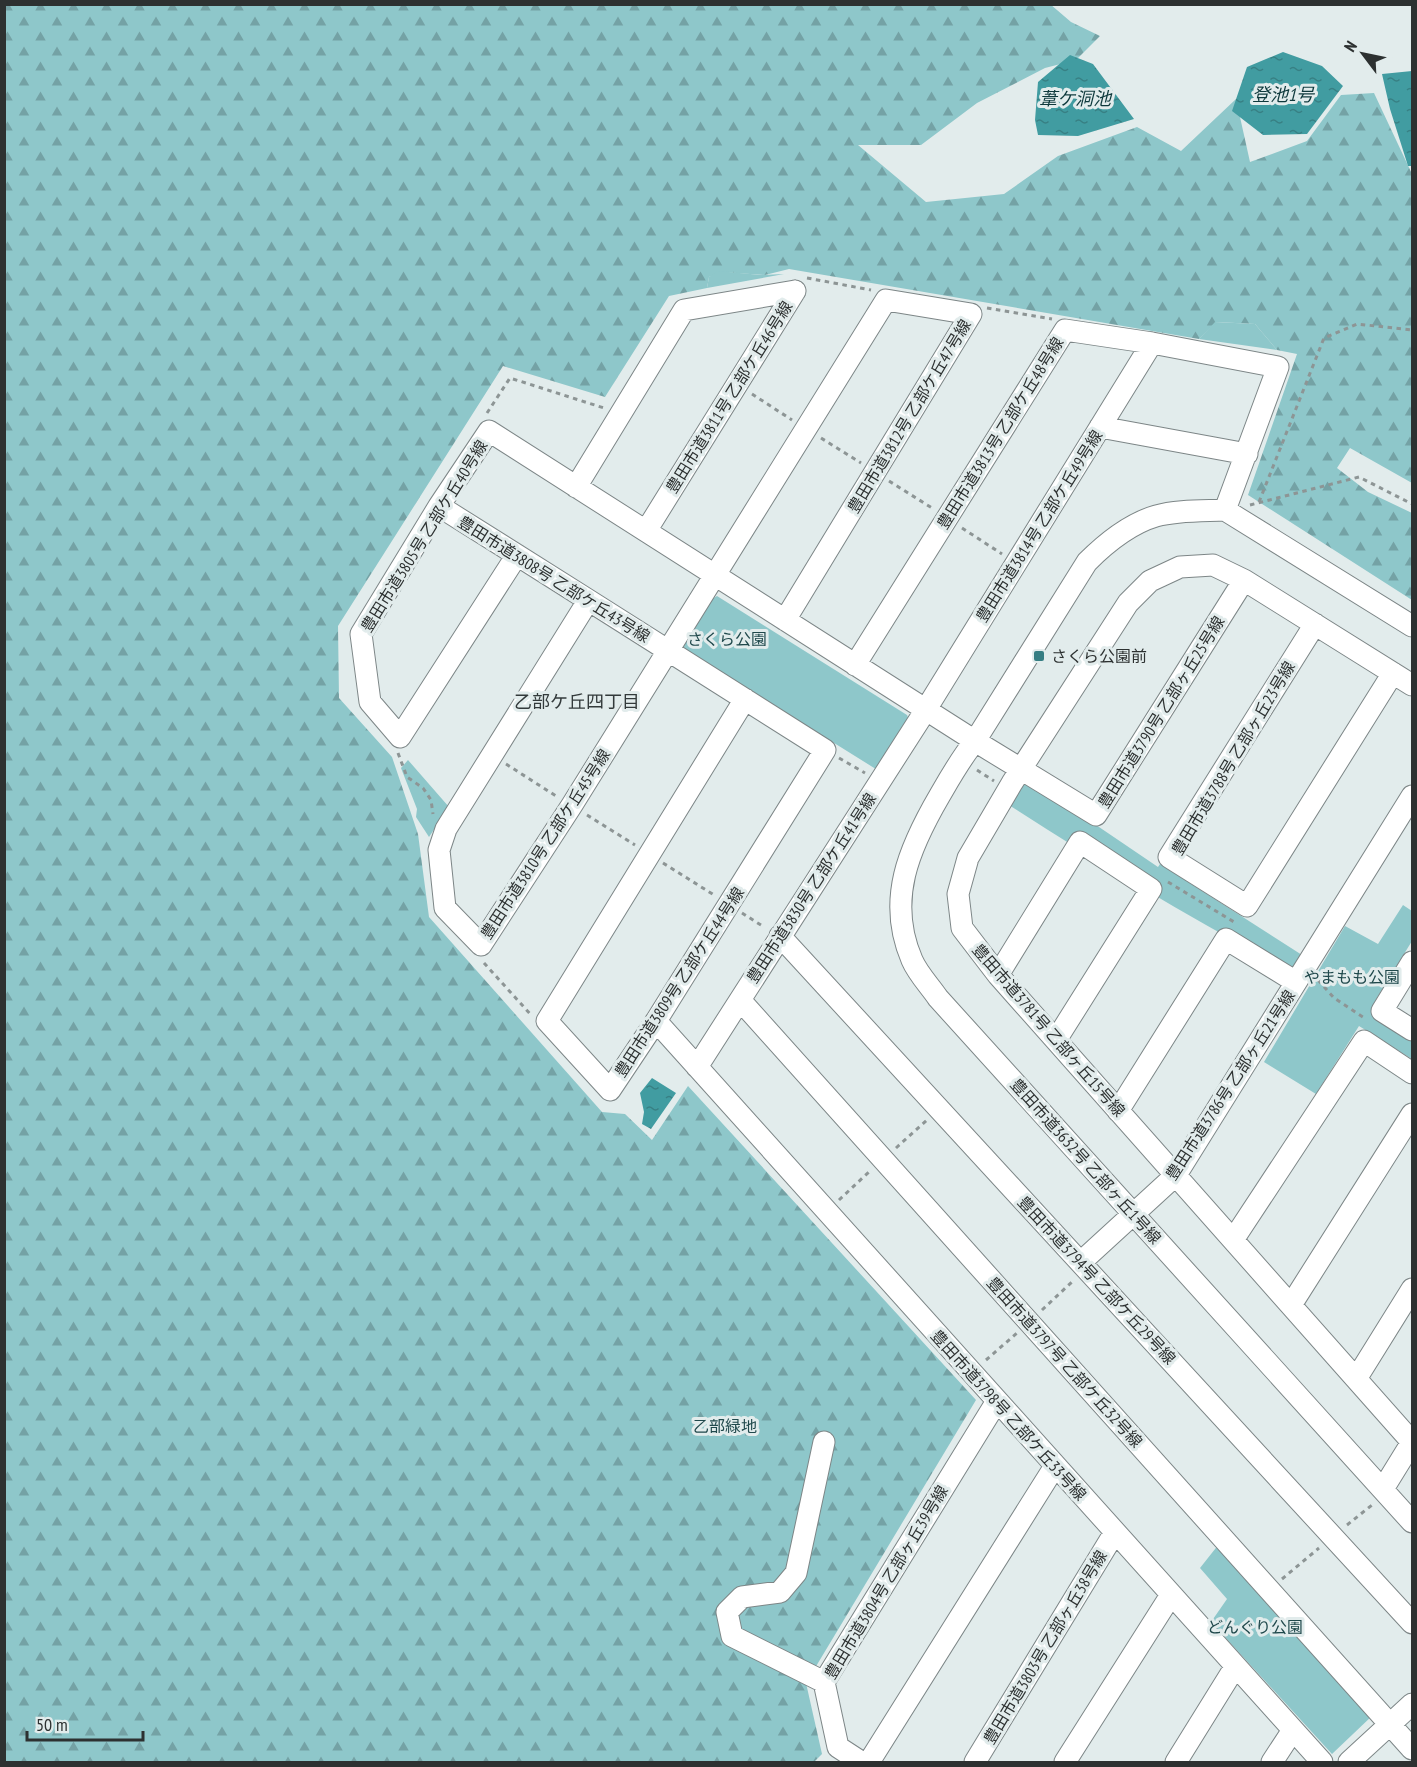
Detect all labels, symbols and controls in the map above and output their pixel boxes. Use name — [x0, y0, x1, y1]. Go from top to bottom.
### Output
north arrow — [1333, 24, 1393, 84]
text: N — [1340, 37, 1361, 55]
water label: 登池1号 — [1252, 83, 1316, 106]
water label: 葦ケ洞池 — [1039, 87, 1113, 110]
street label: 豊田市道3811号 乙部ケ丘46号線 — [662, 297, 796, 497]
street label: 豊田市道3812号 乙部ケ丘47号線 — [843, 315, 975, 517]
street label: 豊田市道3813号 乙部ケ丘48号線 — [933, 333, 1067, 533]
street label: 豊田市道3814号 乙部ケ丘49号線 — [972, 426, 1106, 626]
street label: 豊田市道3805号 乙部ケ丘40号線 — [357, 436, 491, 636]
street label: 豊田市道3808号 乙部ケ丘43号線 — [454, 512, 654, 646]
street label: 豊田市道3790号 乙部ヶ丘25号線 — [1094, 612, 1228, 812]
park label: さくら公園 — [687, 629, 767, 649]
place label: さくら公園前 — [1051, 646, 1147, 666]
marker: さくら公園前 — [1032, 649, 1046, 663]
street label: 豊田市道3788号 乙部ヶ丘23号線 — [1167, 657, 1299, 859]
district label: 乙部ケ丘四丁目 — [514, 690, 640, 713]
street label: 豊田市道3810号 乙部ケ丘45号線 — [476, 745, 614, 943]
street label: 豊田市道3830号 乙部ケ丘41号線 — [742, 789, 880, 987]
street label: 豊田市道3809号 乙部ケ丘44号線 — [610, 883, 748, 1081]
street label: 豊田市道3781号 乙部ヶ丘15号線 — [968, 939, 1130, 1121]
park label: やまもも公園 — [1304, 967, 1400, 987]
street label: 豊田市道3786号 乙部ヶ丘21号線 — [1161, 986, 1299, 1184]
street label: 豊田市道3632号 乙部ヶ丘1号線 — [1007, 1074, 1165, 1248]
street label: 豊田市道3794号 乙部ケ丘29号線 — [1014, 1192, 1180, 1368]
street label: 豊田市道3797号 乙部ケ丘32号線 — [983, 1273, 1147, 1451]
street label: 豊田市道3798号 乙部ケ丘33号線 — [927, 1326, 1091, 1504]
park label: 乙部緑地 — [693, 1416, 757, 1436]
street label: 豊田市道3804号 乙部ヶ丘39号線 — [820, 1481, 952, 1683]
street label: 豊田市道3803号 乙部ヶ丘38号線 — [979, 1546, 1111, 1748]
park label: どんぐり公園 — [1207, 1617, 1303, 1637]
scale bar — [27, 1704, 142, 1742]
text: 50 m — [36, 1713, 68, 1736]

